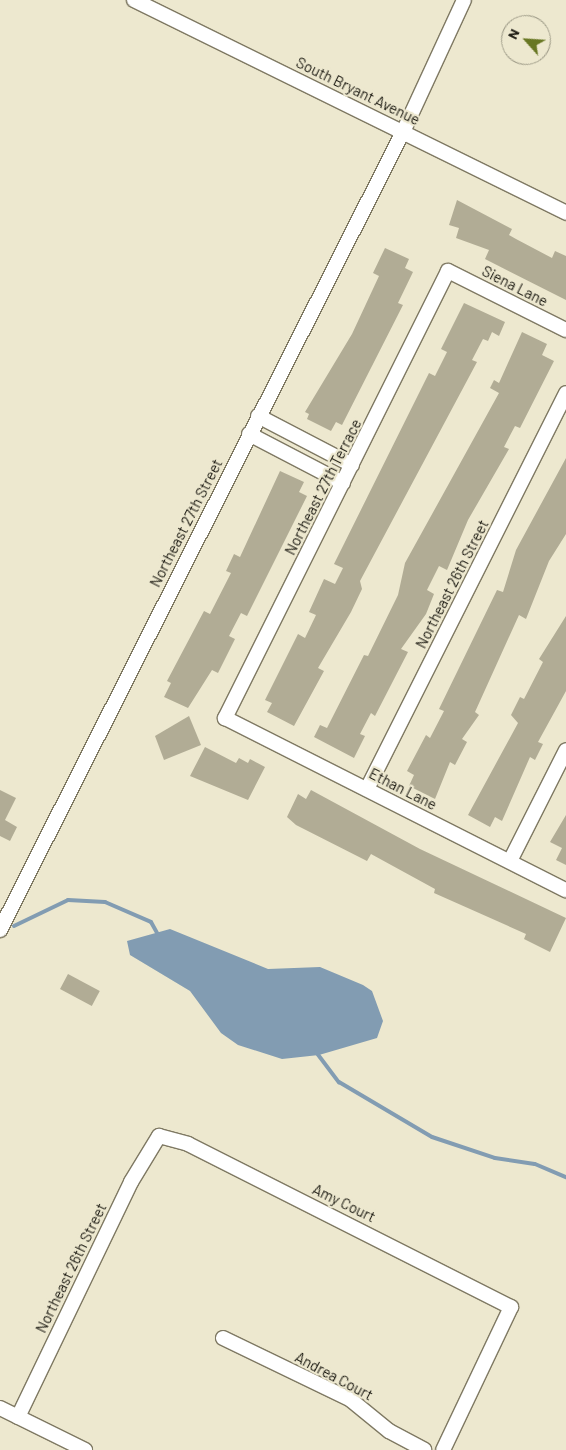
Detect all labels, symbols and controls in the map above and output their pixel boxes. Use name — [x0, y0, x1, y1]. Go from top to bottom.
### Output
north arrow — [501, 15, 551, 65]
text: N — [503, 26, 523, 42]
street label: South Bryant Avenue — [293, 53, 423, 129]
street label: Siena Lane — [479, 262, 551, 310]
street label: Northeast 27th Terrace — [281, 416, 365, 558]
street label: Northeast 27th Street — [146, 456, 226, 590]
street label: Northeast 26th Street — [412, 517, 492, 651]
street label: Ethan Lane — [366, 764, 440, 814]
street label: Amy Court — [310, 1180, 378, 1226]
street label: Northeast 26th Street — [32, 1200, 110, 1336]
street label: Andrea Court — [292, 1348, 376, 1404]

